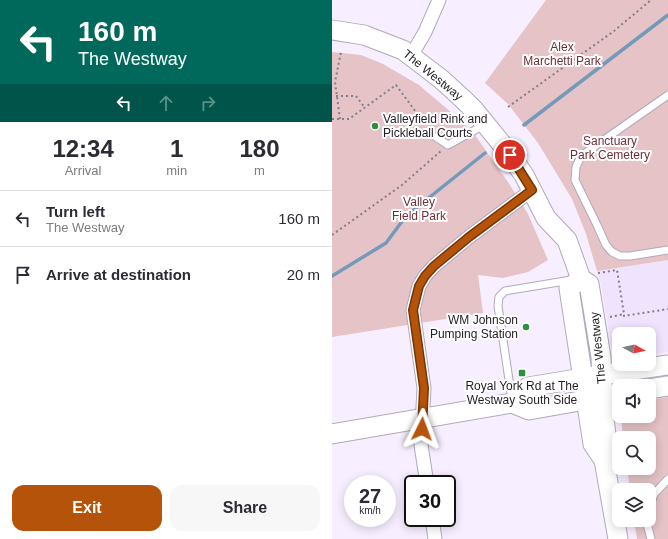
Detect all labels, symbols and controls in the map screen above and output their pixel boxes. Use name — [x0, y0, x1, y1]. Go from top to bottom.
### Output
icon: left — [12, 16, 64, 68]
text: 160 m — [78, 16, 157, 47]
park label: Alex Marchetti Park — [523, 40, 602, 68]
street label: The Westway — [400, 47, 466, 103]
text: The Westway — [78, 49, 187, 69]
icon: left — [113, 92, 135, 114]
icon: ahead — [155, 92, 177, 114]
icon: right — [197, 92, 219, 114]
place label: Valleyfield Rink and Pickleball Courts — [383, 112, 488, 140]
marker: Valleyfield Rink and Pickleball Courts — [370, 121, 380, 131]
park label: Sanctuary Park Cemetery — [570, 134, 650, 162]
text: 12:34 — [52, 135, 114, 162]
text: 1 — [170, 135, 183, 162]
text: 180 — [240, 135, 280, 162]
pin — [493, 138, 527, 172]
icon: arrive — [499, 144, 521, 166]
text: Arrival — [65, 163, 102, 178]
text: min — [166, 163, 187, 178]
text: m — [254, 163, 265, 178]
park label: Valley Field Park — [392, 195, 447, 223]
text: Turn left — [46, 203, 105, 220]
icon: left — [12, 208, 34, 230]
text: 160 m — [278, 210, 320, 227]
text: The Westway — [46, 220, 125, 235]
icon: arrive — [12, 264, 34, 286]
text: Arrive at destination — [46, 266, 191, 283]
text: 20 m — [287, 266, 320, 283]
street label: The Westway — [587, 311, 609, 385]
place label: WM Johnson Pumping Station — [430, 313, 518, 341]
marker: WM Johnson Pumping Station — [521, 322, 531, 332]
north arrow — [612, 327, 656, 371]
map controls — [612, 327, 656, 527]
marker: Royal York Rd at The Westway South Side — [517, 368, 527, 378]
place label: Royal York Rd at The Westway South Side — [465, 379, 579, 407]
button: sound — [612, 379, 656, 423]
position arrow — [401, 408, 443, 450]
button: search — [612, 431, 656, 475]
speed limit sign: 30 — [404, 475, 456, 527]
button: layers — [612, 483, 656, 527]
button: Exit — [12, 485, 162, 531]
button: Share — [170, 485, 320, 531]
text: 27 — [359, 485, 381, 507]
text: km/h — [359, 505, 381, 516]

